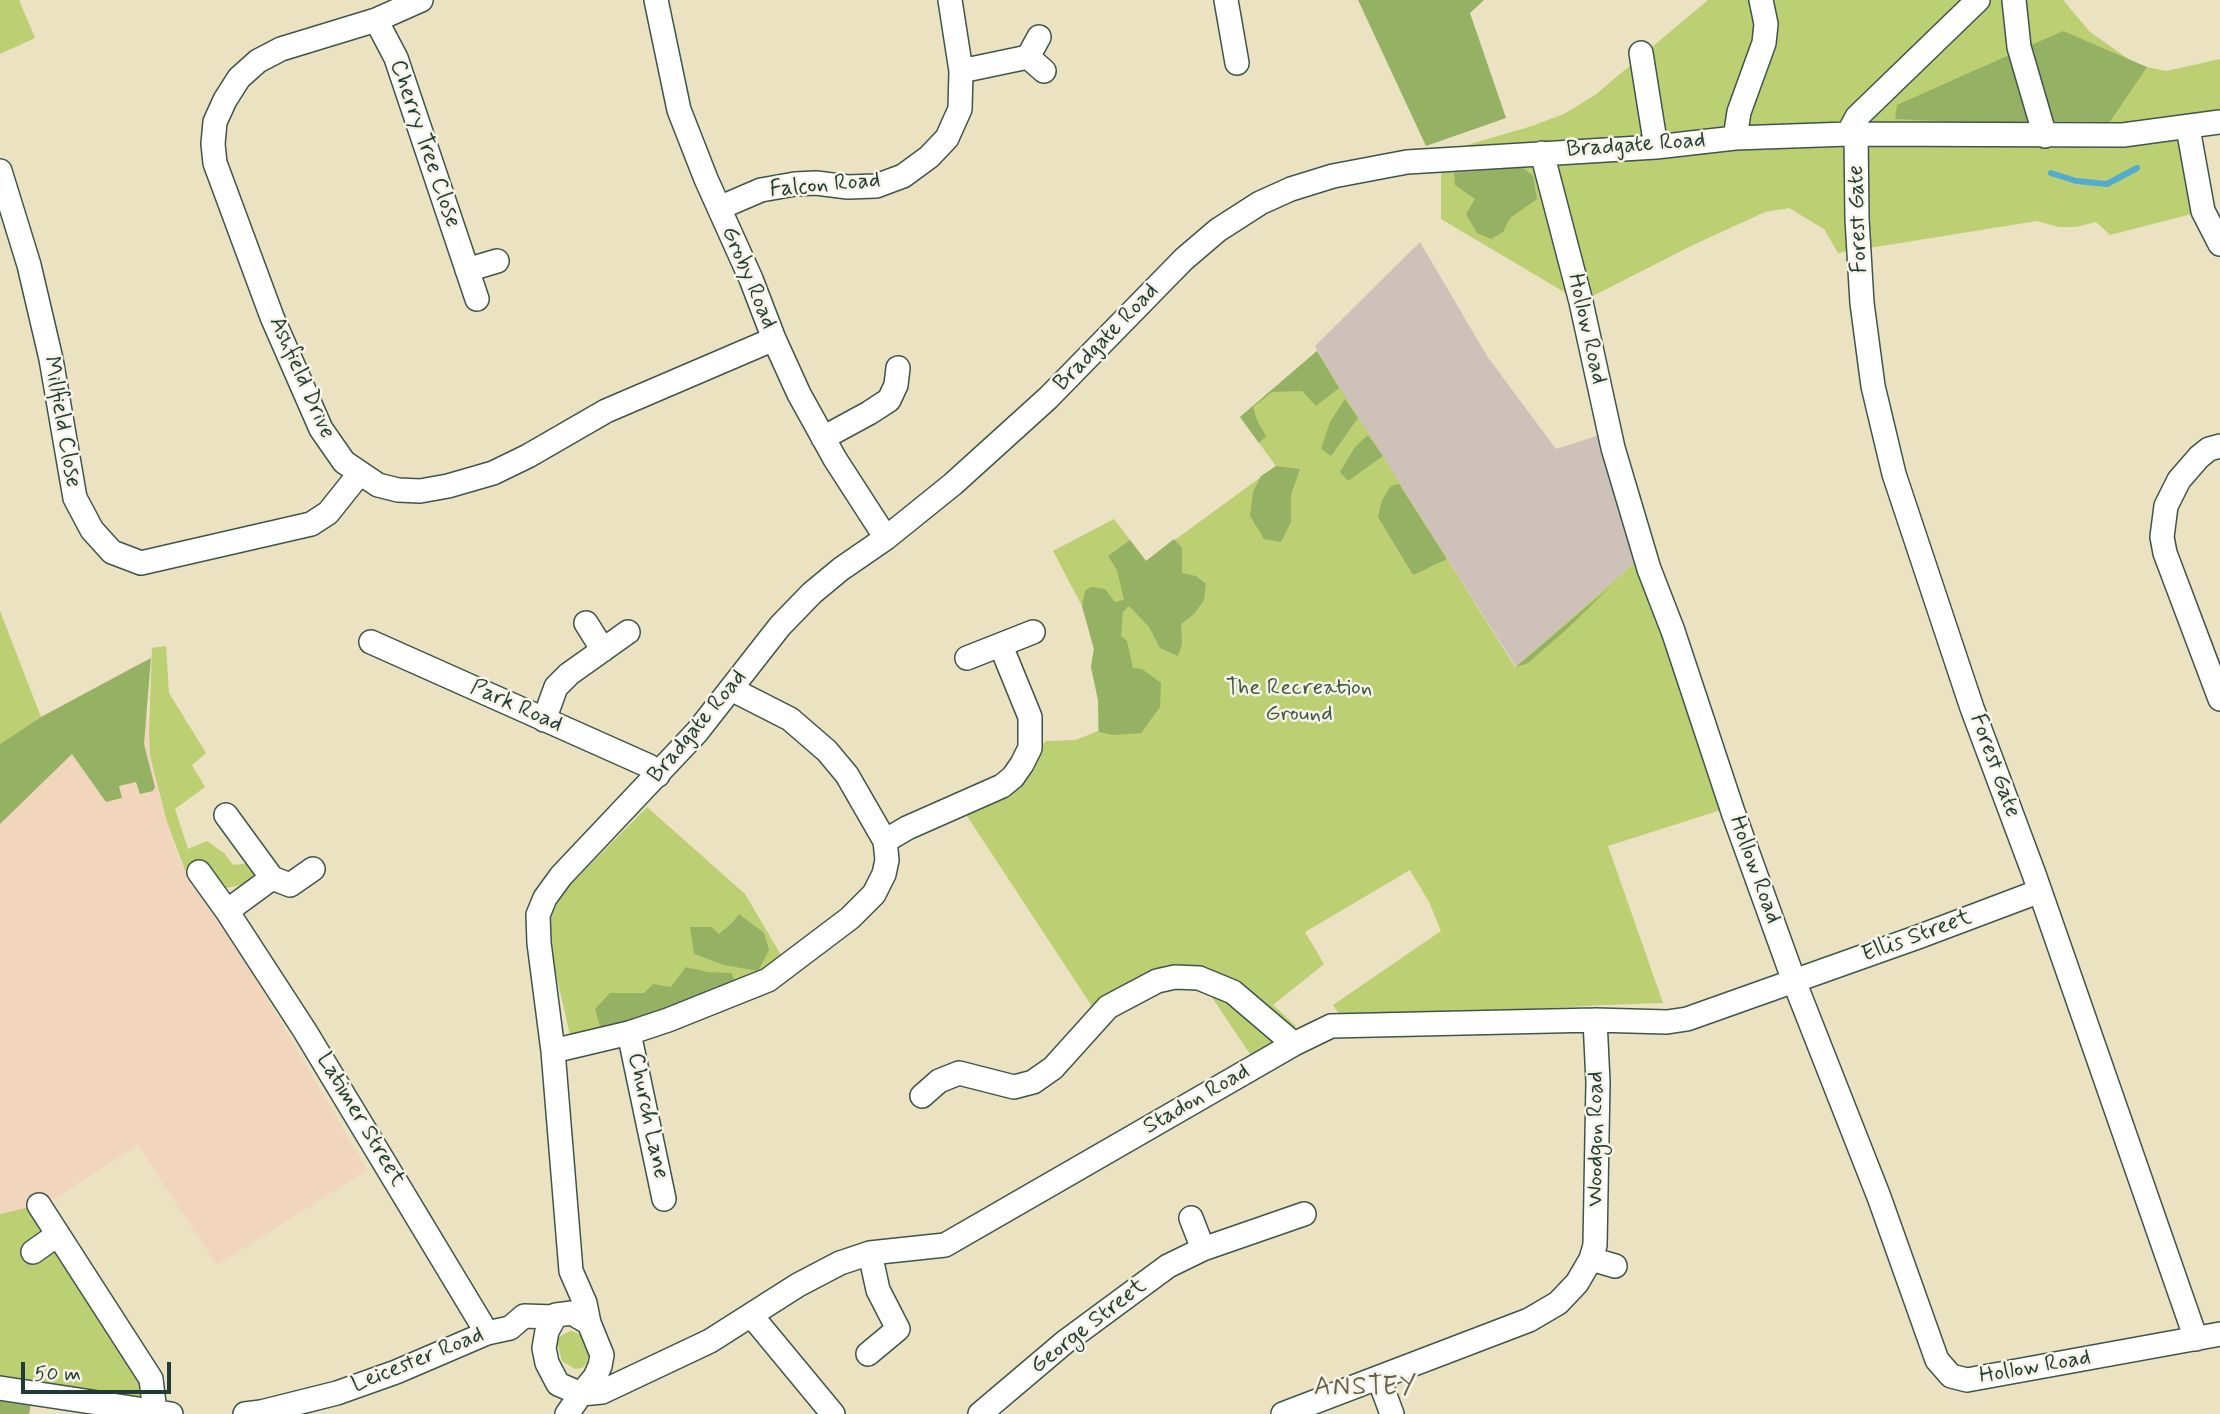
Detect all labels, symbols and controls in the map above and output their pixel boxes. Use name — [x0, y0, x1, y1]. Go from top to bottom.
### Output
street label: Cherry Tree Close — [382, 57, 466, 231]
street label: Bradgate Road — [1565, 127, 1707, 165]
street label: Forest Gate — [1843, 164, 1875, 274]
street label: Falcon Road — [769, 167, 881, 205]
street label: Groby Road — [714, 223, 782, 333]
street label: Hollow Road — [1560, 271, 1612, 387]
street label: Bradgate Road — [1049, 278, 1165, 398]
street label: Ashfield Drive — [262, 313, 340, 443]
street label: Millfield Close — [36, 354, 86, 490]
street label: Bradgate Road — [643, 665, 753, 789]
street label: Park Road — [466, 674, 566, 740]
park label: The Recreation Ground — [1226, 675, 1372, 729]
street label: Forest Gate — [1963, 710, 2025, 822]
street label: Hollow Road — [1722, 812, 1786, 928]
street label: Ellis Street — [1858, 904, 1976, 970]
street label: Latimer Street — [309, 1048, 411, 1192]
street label: Church Lane — [620, 1050, 674, 1182]
street label: Stadon Road — [1139, 1059, 1255, 1141]
street label: Woodgon Road — [1583, 1071, 1611, 1207]
street label: George Street — [1025, 1273, 1153, 1381]
street label: Leicester Road — [348, 1322, 488, 1400]
street label: Hollow Road — [1977, 1345, 2093, 1391]
scale bar — [24, 1348, 175, 1392]
text: 50 m — [34, 1360, 81, 1388]
district label: ANSTEY — [1311, 1373, 1421, 1405]

